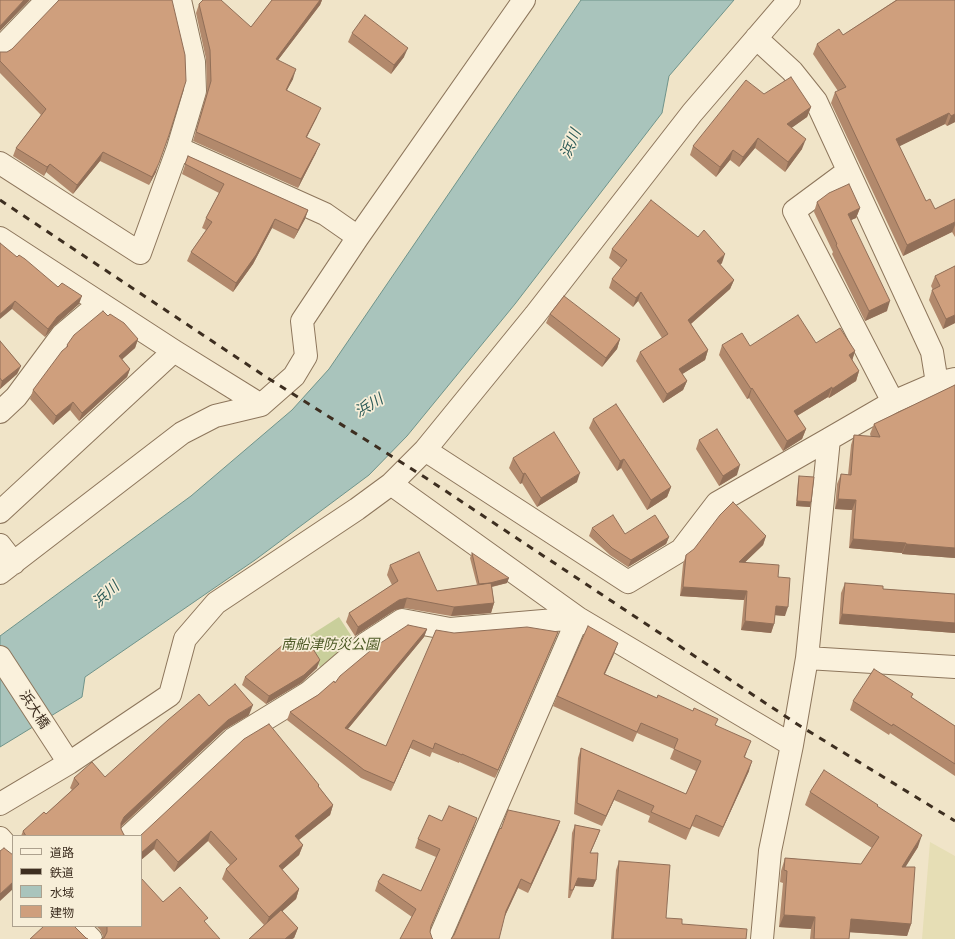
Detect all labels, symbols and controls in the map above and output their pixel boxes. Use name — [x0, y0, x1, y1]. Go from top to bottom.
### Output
water label: 浜川 — [557, 127, 585, 161]
water label: 浜川 — [352, 391, 386, 421]
water label: 浜川 — [89, 578, 123, 612]
park label: 南船津防災公園 — [281, 637, 379, 653]
street label: 浜大橋 — [16, 688, 52, 732]
legend — [12, 835, 142, 927]
text: 道路 — [50, 846, 74, 860]
text: 鉄道 — [50, 866, 74, 880]
text: 水域 — [50, 886, 74, 900]
text: 建物 — [50, 906, 74, 920]

